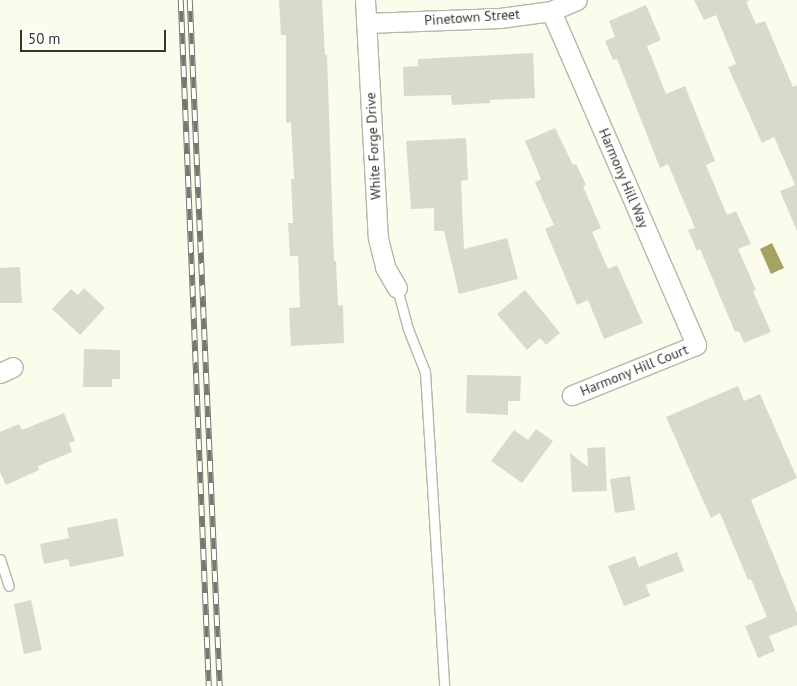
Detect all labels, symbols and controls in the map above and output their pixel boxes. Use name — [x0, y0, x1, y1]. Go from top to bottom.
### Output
street label: Pinetown Street — [424, 5, 520, 29]
scale bar — [22, 20, 169, 52]
text: 50 m — [28, 29, 61, 48]
street label: White Forge Drive — [362, 92, 384, 200]
street label: Harmony Hill Way — [595, 125, 653, 231]
street label: Harmony Hill Court — [577, 341, 691, 399]

